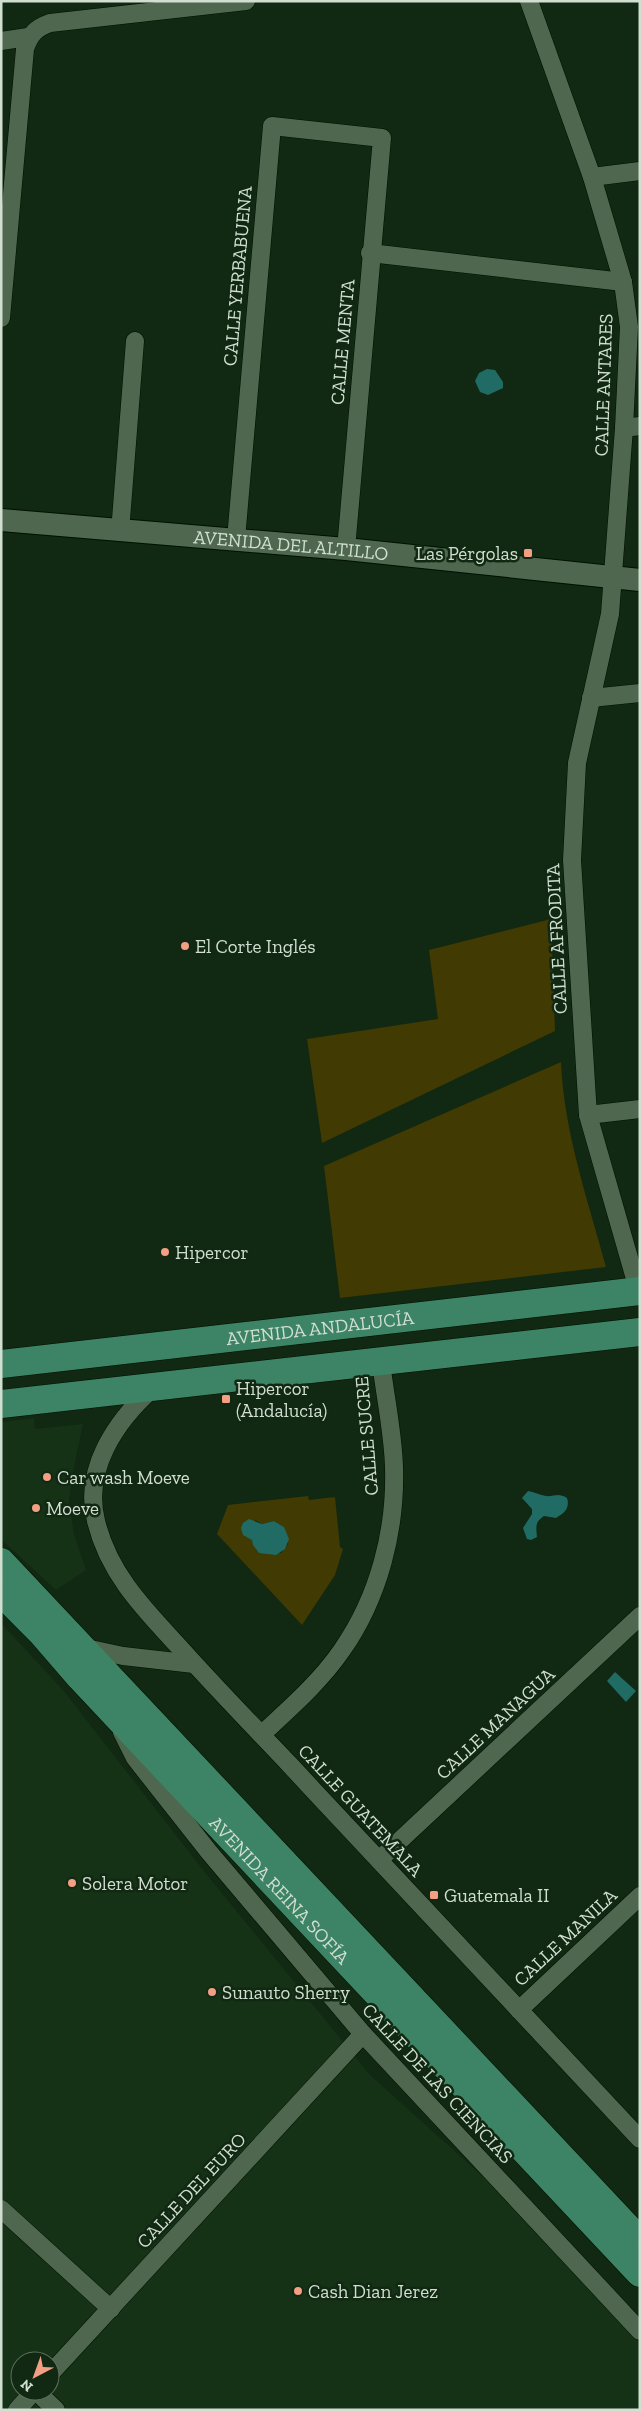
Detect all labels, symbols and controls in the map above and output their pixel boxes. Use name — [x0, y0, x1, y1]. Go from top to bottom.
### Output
street label: CALLE YERBABUENA — [218, 185, 257, 367]
street label: CALLE MENTA — [326, 278, 359, 406]
street label: CALLE ANTARES — [590, 313, 617, 457]
street label: AVENIDA DEL ALTILLO — [192, 525, 390, 565]
place label: Las Pérgolas — [416, 542, 518, 565]
marker: Las Pérgolas — [522, 547, 534, 559]
street label: CALLE AFRODITA — [541, 862, 572, 1015]
place label: El Corte Inglés — [195, 935, 316, 958]
marker: El Corte Inglés — [179, 940, 191, 952]
place label: Hipercor — [175, 1241, 249, 1264]
marker: Hipercor — [159, 1246, 171, 1258]
street label: AVENIDA ANDALUCÍA — [225, 1306, 416, 1350]
street label: CALLE SUCRE — [350, 1375, 383, 1497]
place label: Hipercor (Andalucía) — [236, 1377, 327, 1422]
marker: Hipercor (Andalucía) — [220, 1393, 232, 1405]
place label: Car wash Moeve — [57, 1466, 190, 1489]
marker: Car wash Moeve — [41, 1471, 53, 1483]
place label: Moeve — [46, 1497, 99, 1520]
marker: Moeve — [30, 1502, 42, 1514]
street label: CALLE MANAGUA — [431, 1662, 560, 1784]
street label: CALLE GUATEMALA — [293, 1739, 428, 1882]
street label: AVENIDA REINA SOFÍA — [204, 1811, 355, 1970]
place label: Solera Motor — [82, 1872, 188, 1895]
marker: Solera Motor — [66, 1877, 78, 1889]
street label: CALLE MANILA — [509, 1883, 622, 1991]
place label: Guatemala II — [444, 1884, 549, 1907]
marker: Guatemala II — [428, 1889, 440, 1901]
place label: Sunauto Sherry — [222, 1981, 350, 2004]
marker: Sunauto Sherry — [206, 1986, 218, 1998]
street label: CALLE DE LAS CIENCIAS — [357, 1998, 518, 2168]
street label: CALLE DEL EURO — [132, 2128, 251, 2253]
place label: Cash Dian Jerez — [308, 2280, 438, 2303]
marker: Cash Dian Jerez — [292, 2285, 304, 2297]
north arrow — [10, 2351, 60, 2401]
text: N — [17, 2375, 36, 2395]

